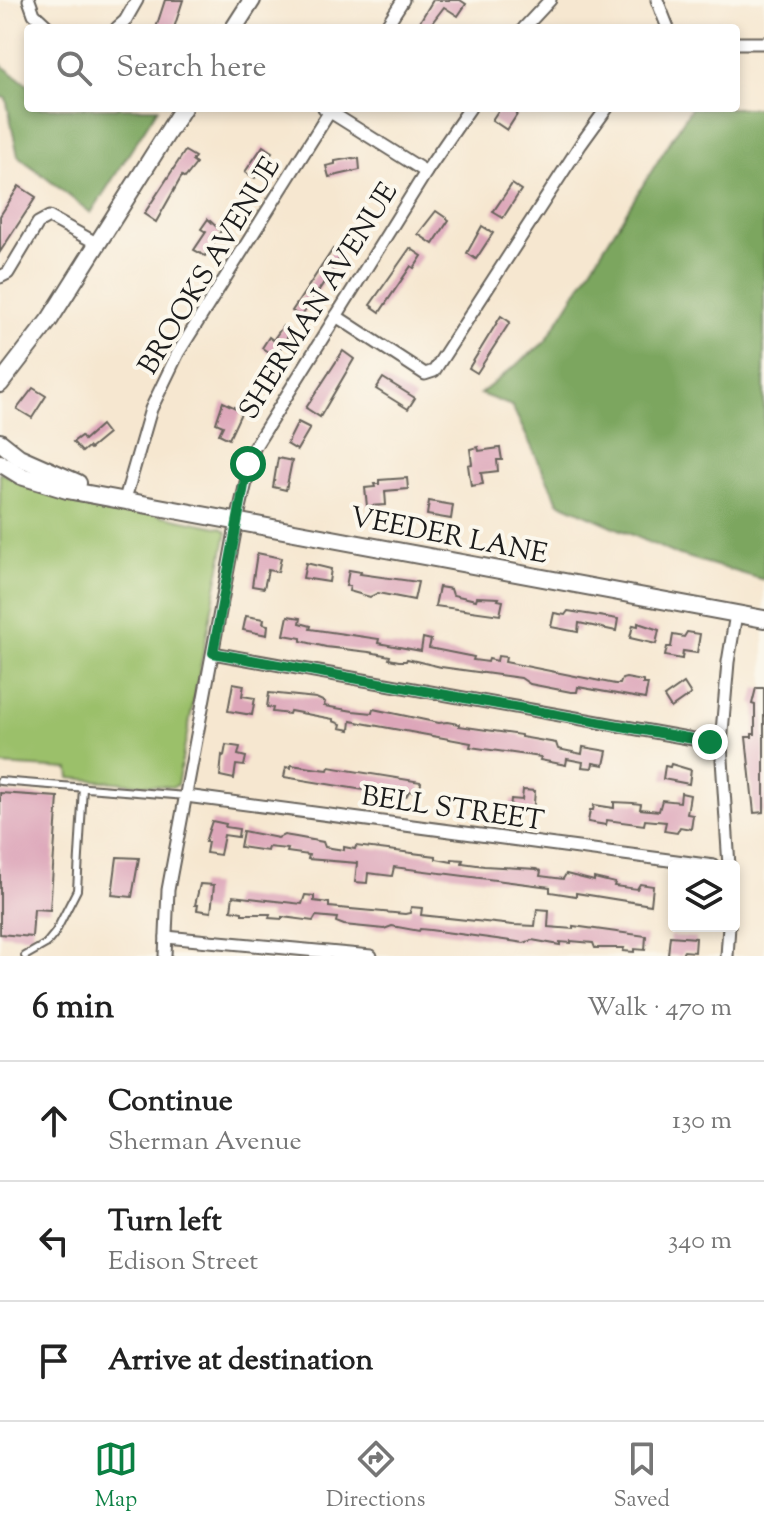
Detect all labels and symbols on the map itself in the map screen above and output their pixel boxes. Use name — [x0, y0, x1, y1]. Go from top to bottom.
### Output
street label: BROOKS AVENUE — [130, 150, 292, 383]
street label: SHERMAN AVENUE — [230, 175, 409, 428]
route start — [230, 446, 266, 482]
street label: VEEDER LANE — [346, 498, 551, 576]
route end — [692, 724, 728, 760]
street label: BELL STREET — [359, 777, 547, 843]

